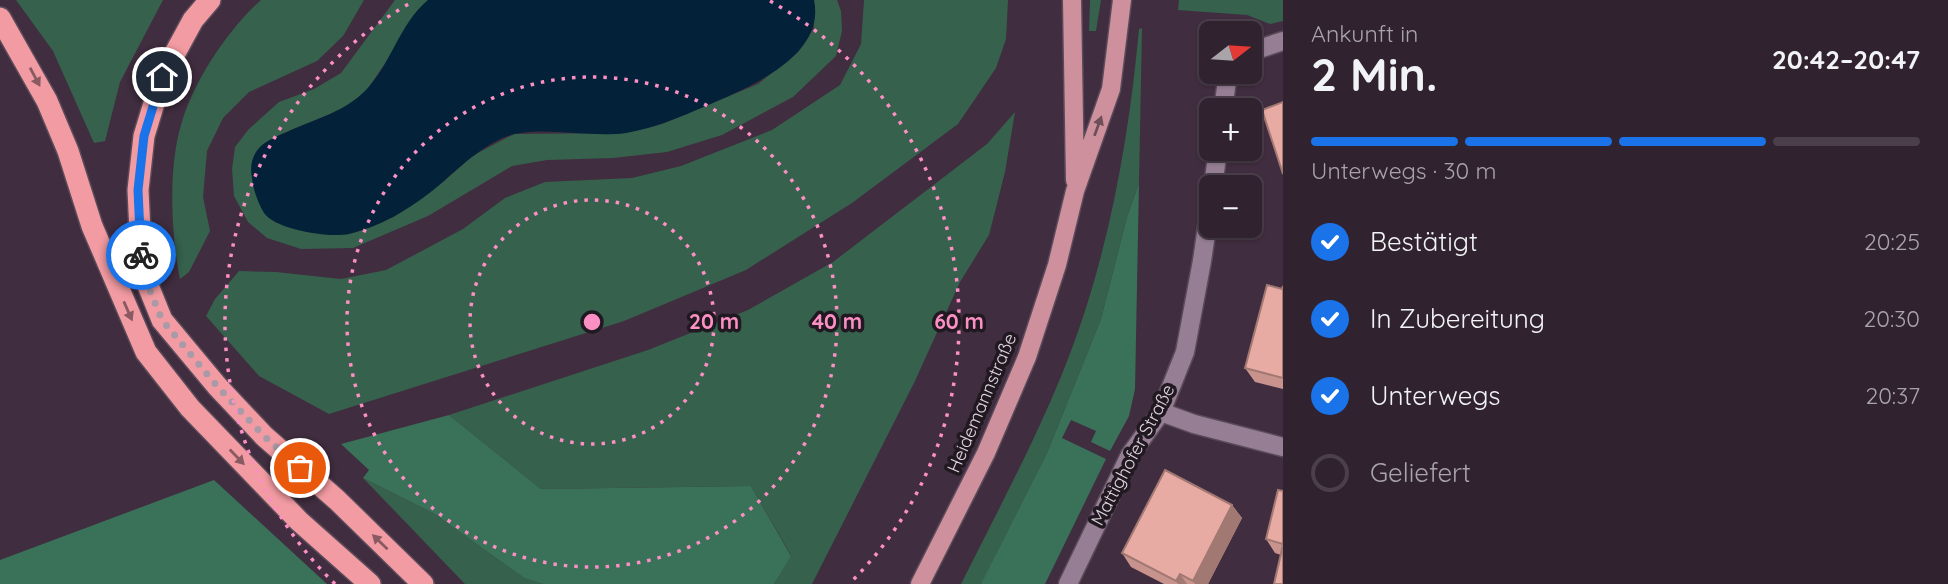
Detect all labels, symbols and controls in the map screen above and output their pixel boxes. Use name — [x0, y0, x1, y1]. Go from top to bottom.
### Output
text: Ankunft in — [1311, 19, 1418, 48]
north arrow — [1199, 21, 1262, 84]
map controls — [1199, 21, 1262, 238]
text: 20:42–20:47 — [1772, 43, 1920, 76]
text: 2 Min. — [1311, 45, 1437, 103]
pin — [132, 47, 192, 107]
icon: home — [143, 58, 181, 96]
one-way arrow — [29, 67, 40, 87]
button: + — [1199, 98, 1262, 161]
one-way arrow — [1093, 116, 1104, 137]
text: Unterwegs · 30 m — [1311, 156, 1497, 185]
button: − — [1199, 175, 1262, 238]
courier — [106, 220, 176, 290]
icon: check — [1311, 223, 1349, 261]
text: Bestätigt — [1370, 225, 1478, 258]
text: 20:25 — [1864, 227, 1920, 256]
icon: bike — [122, 236, 160, 274]
one-way arrow — [123, 300, 134, 321]
icon: check — [1311, 300, 1349, 338]
text: In Zubereitung — [1370, 302, 1545, 335]
text: 20:30 — [1864, 304, 1920, 333]
text: 20 m — [689, 308, 739, 334]
text: 40 m — [812, 308, 862, 334]
text: 60 m — [934, 308, 984, 334]
centre of rings — [580, 310, 604, 334]
street label: Heidemannstraße — [942, 330, 1021, 476]
icon: check — [1311, 377, 1349, 415]
text: Unterwegs — [1370, 379, 1501, 412]
street label: Mattighofer Straße — [1086, 380, 1180, 529]
text: 20:37 — [1865, 381, 1920, 410]
pin — [270, 438, 330, 498]
one-way arrow — [229, 448, 245, 465]
icon: bag — [281, 449, 319, 487]
text: Geliefert — [1370, 456, 1471, 489]
one-way arrow — [372, 534, 388, 551]

